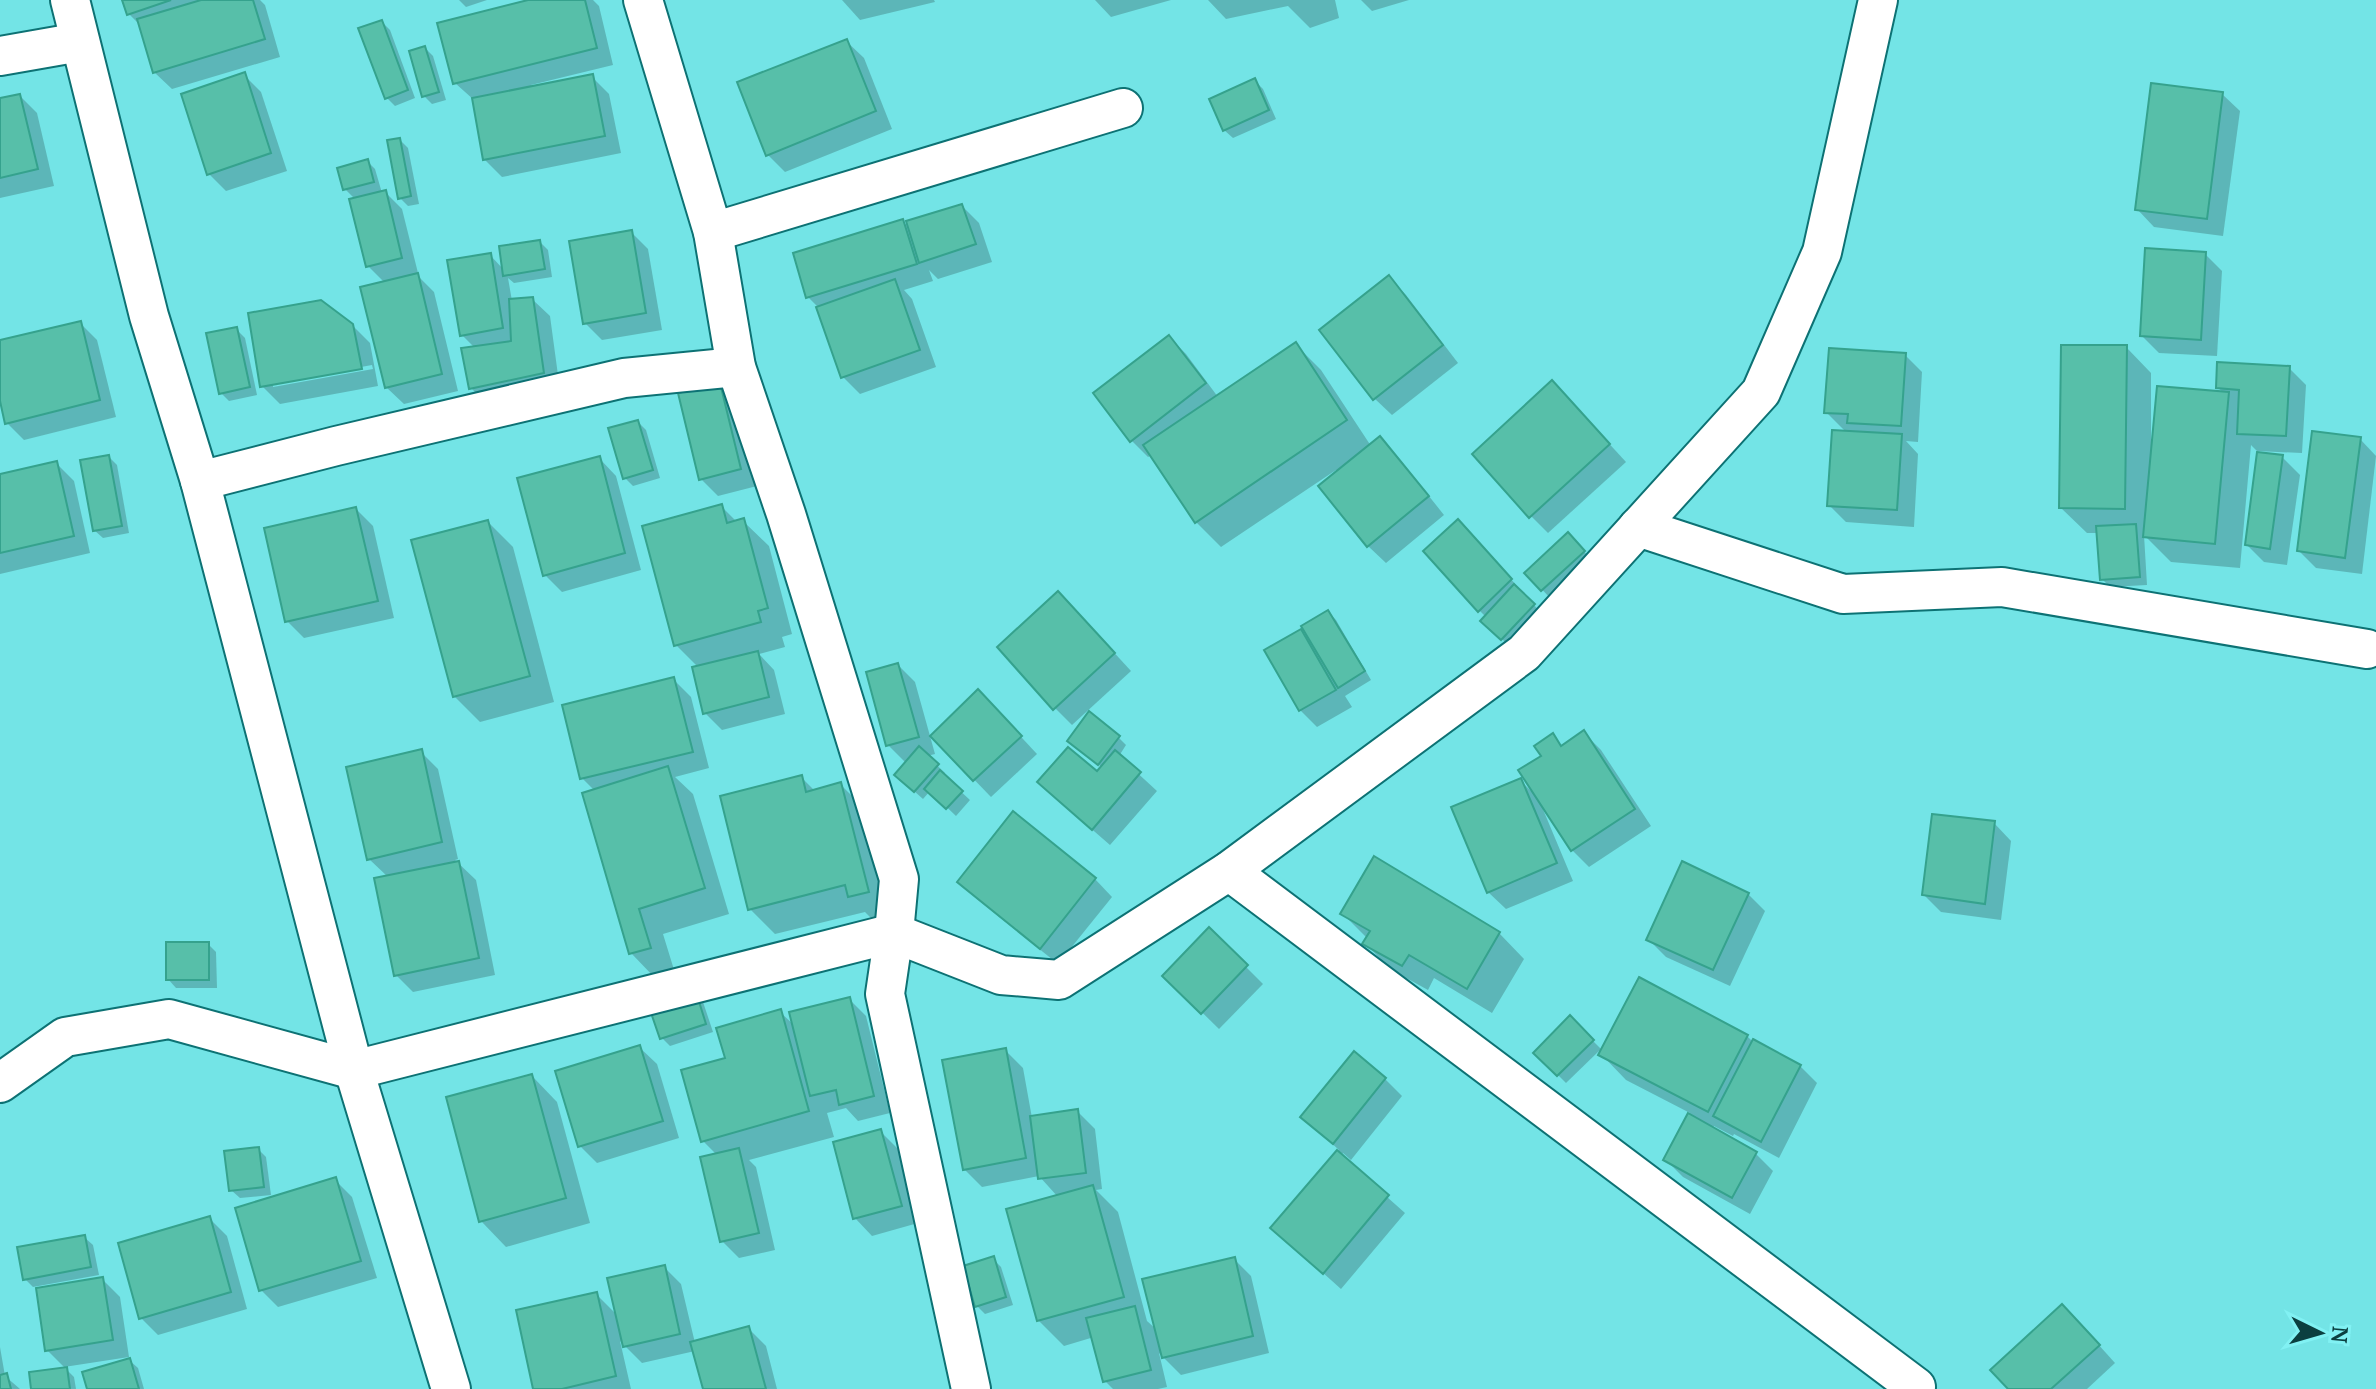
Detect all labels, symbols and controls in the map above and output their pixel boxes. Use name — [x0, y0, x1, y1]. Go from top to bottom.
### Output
north arrow — [2280, 1293, 2360, 1373]
text: N — [2325, 1325, 2356, 1345]

